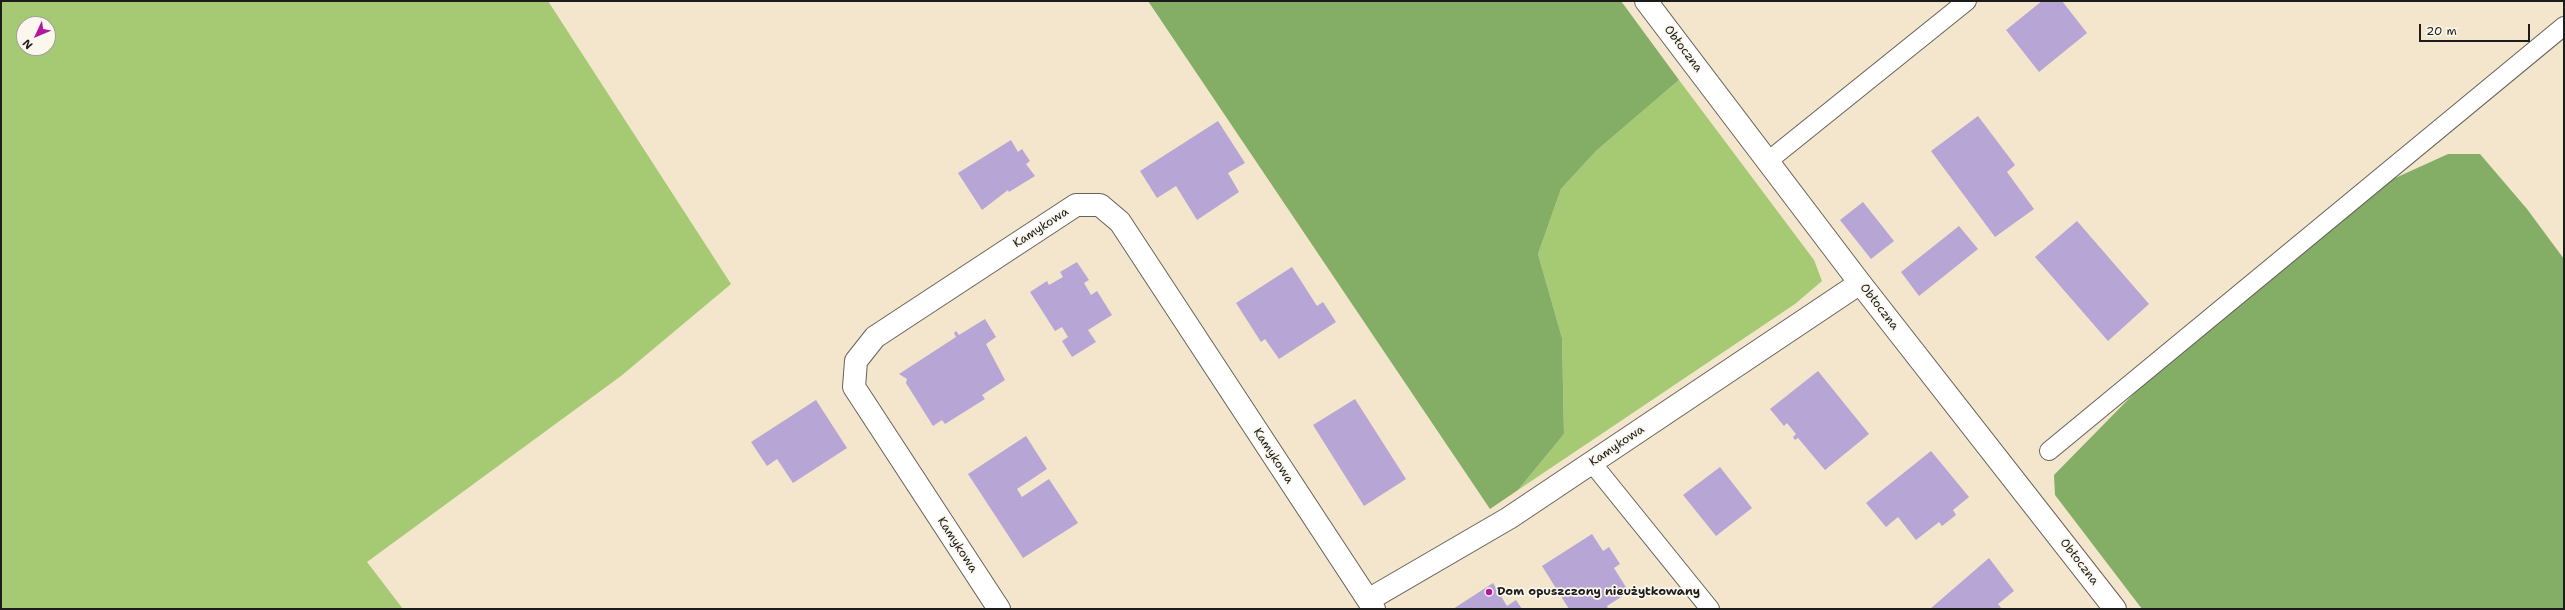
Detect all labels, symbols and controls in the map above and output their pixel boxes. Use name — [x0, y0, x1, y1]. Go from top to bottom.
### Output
north arrow — [16, 16, 56, 56]
scale bar — [2421, 16, 2532, 42]
street label: Obłoczna — [1661, 23, 1705, 75]
text: 20 m — [2426, 23, 2457, 39]
text: N — [19, 36, 36, 52]
street label: Kamykowa — [1011, 205, 1071, 251]
street label: Obłoczna — [1856, 281, 1902, 333]
street label: Kamykowa — [1587, 422, 1647, 470]
street label: Kamykowa — [1250, 426, 1296, 486]
street label: Kamykowa — [934, 515, 980, 575]
street label: Obłoczna — [2056, 536, 2102, 588]
place label: Dom opuszczony nieużytkowany — [1497, 585, 1700, 599]
marker: Dom opuszczony nieużytkowany — [1484, 587, 1494, 597]

